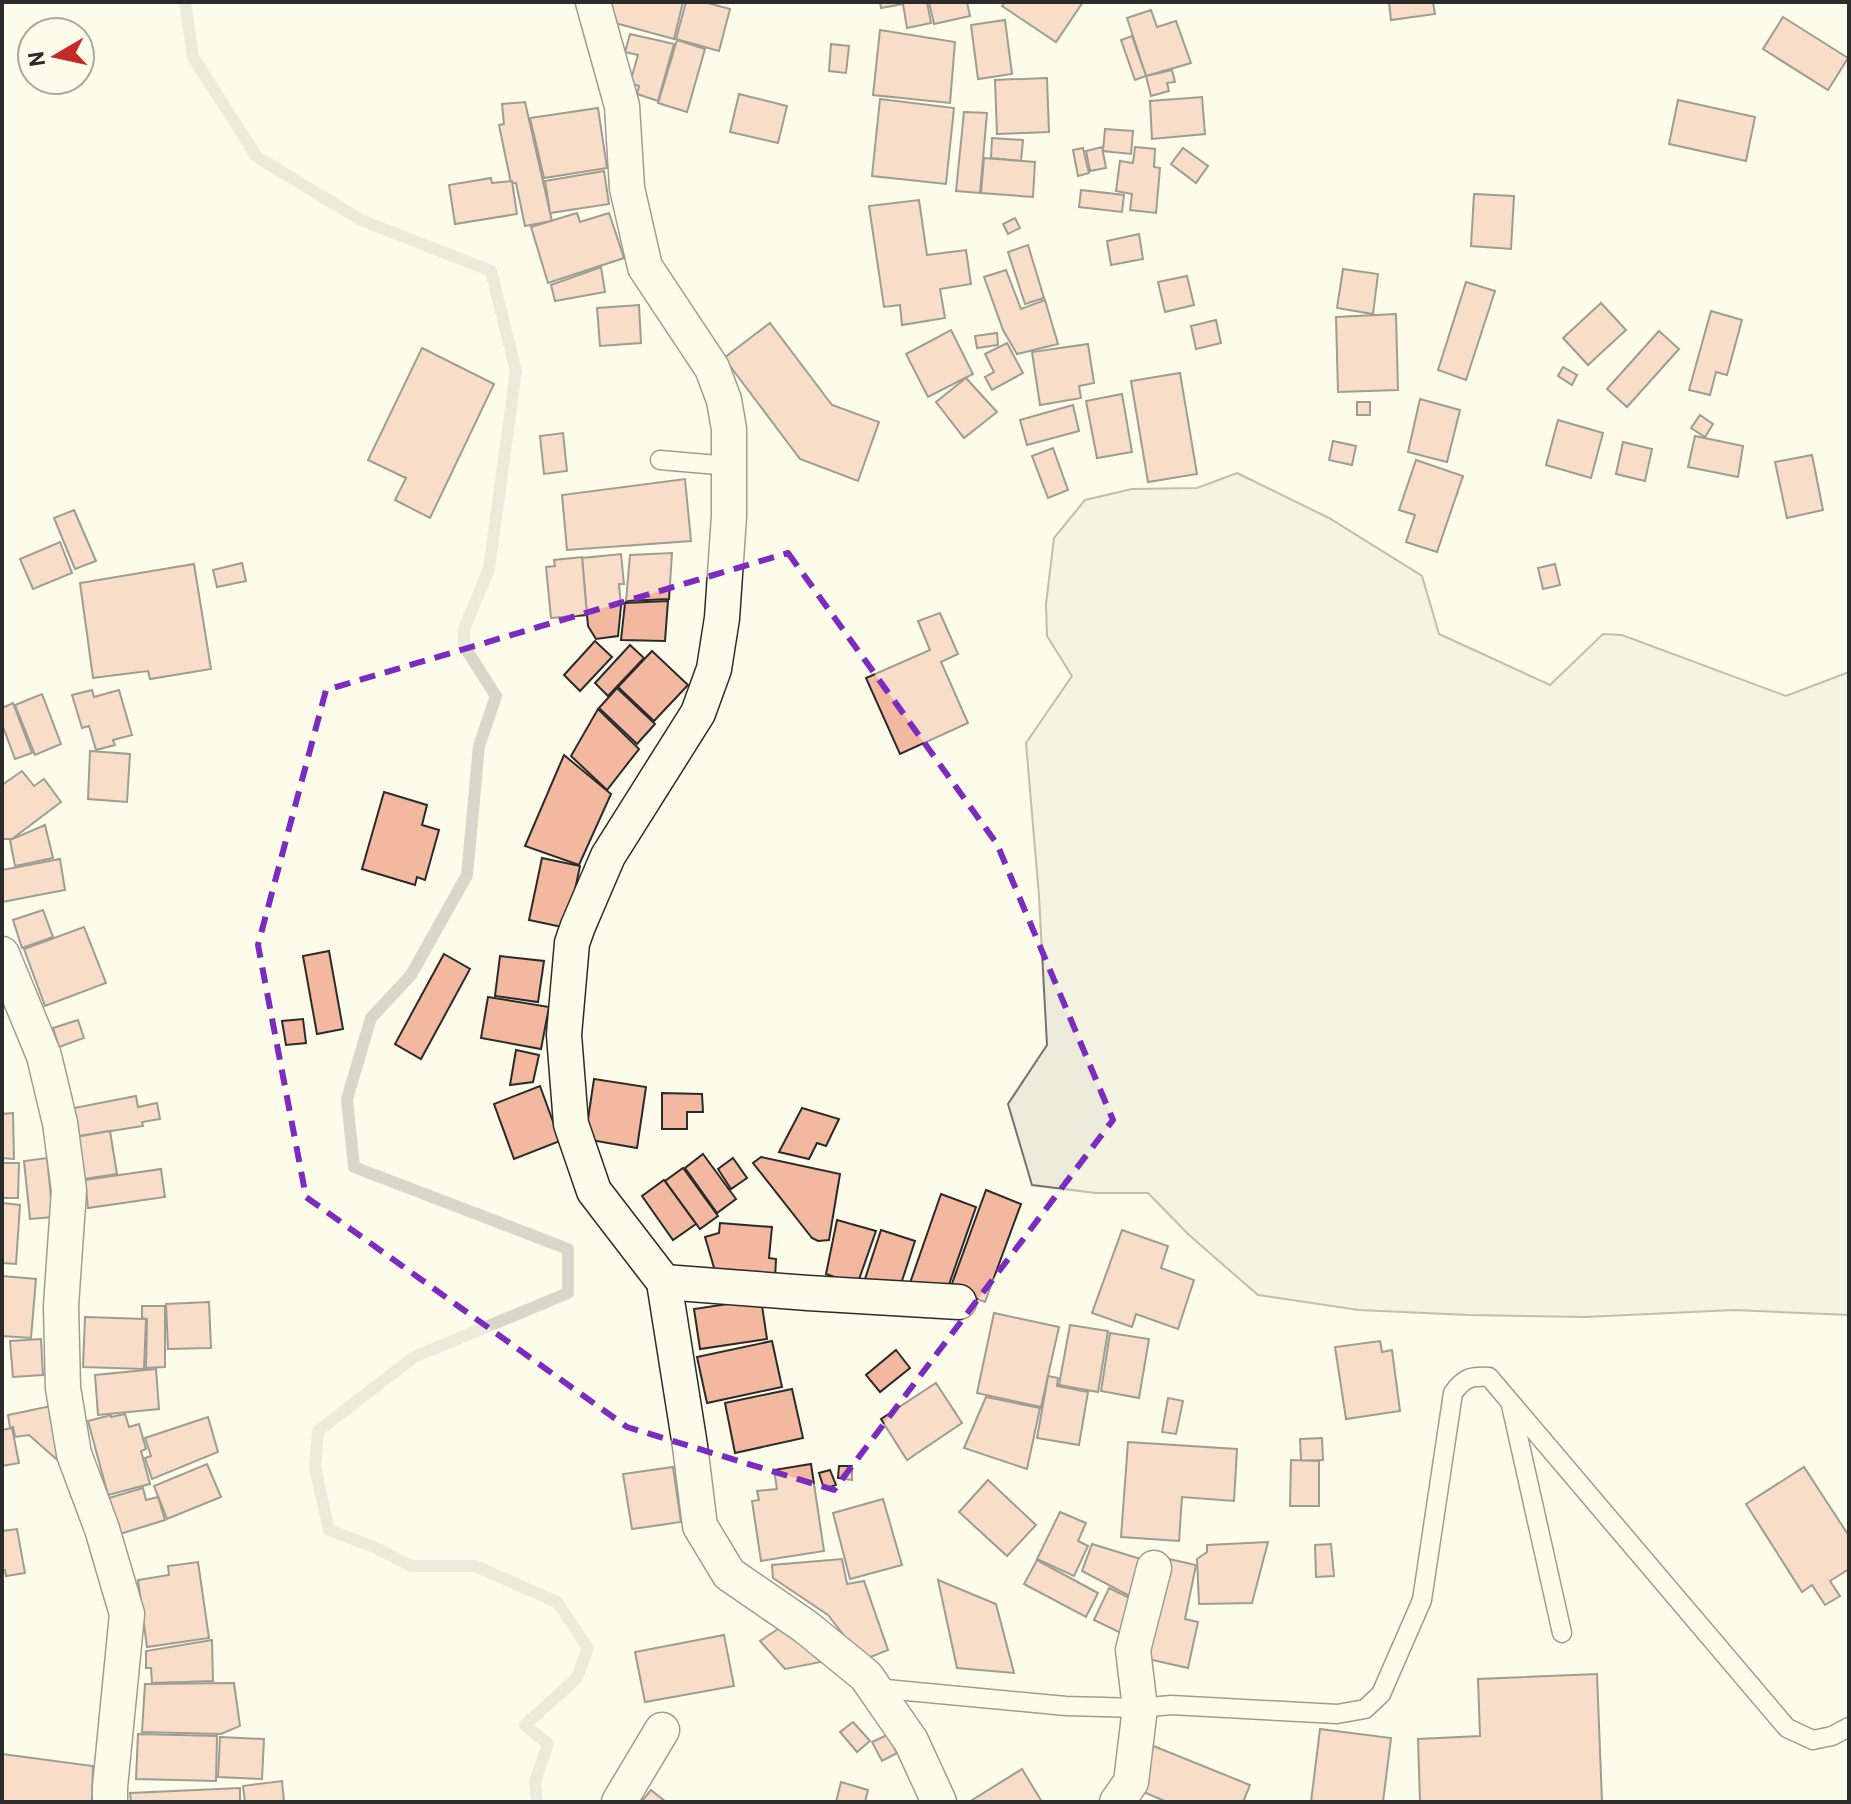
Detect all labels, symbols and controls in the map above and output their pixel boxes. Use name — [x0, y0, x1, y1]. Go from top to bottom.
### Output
north arrow — [16, 16, 96, 96]
text: N — [21, 50, 49, 69]

